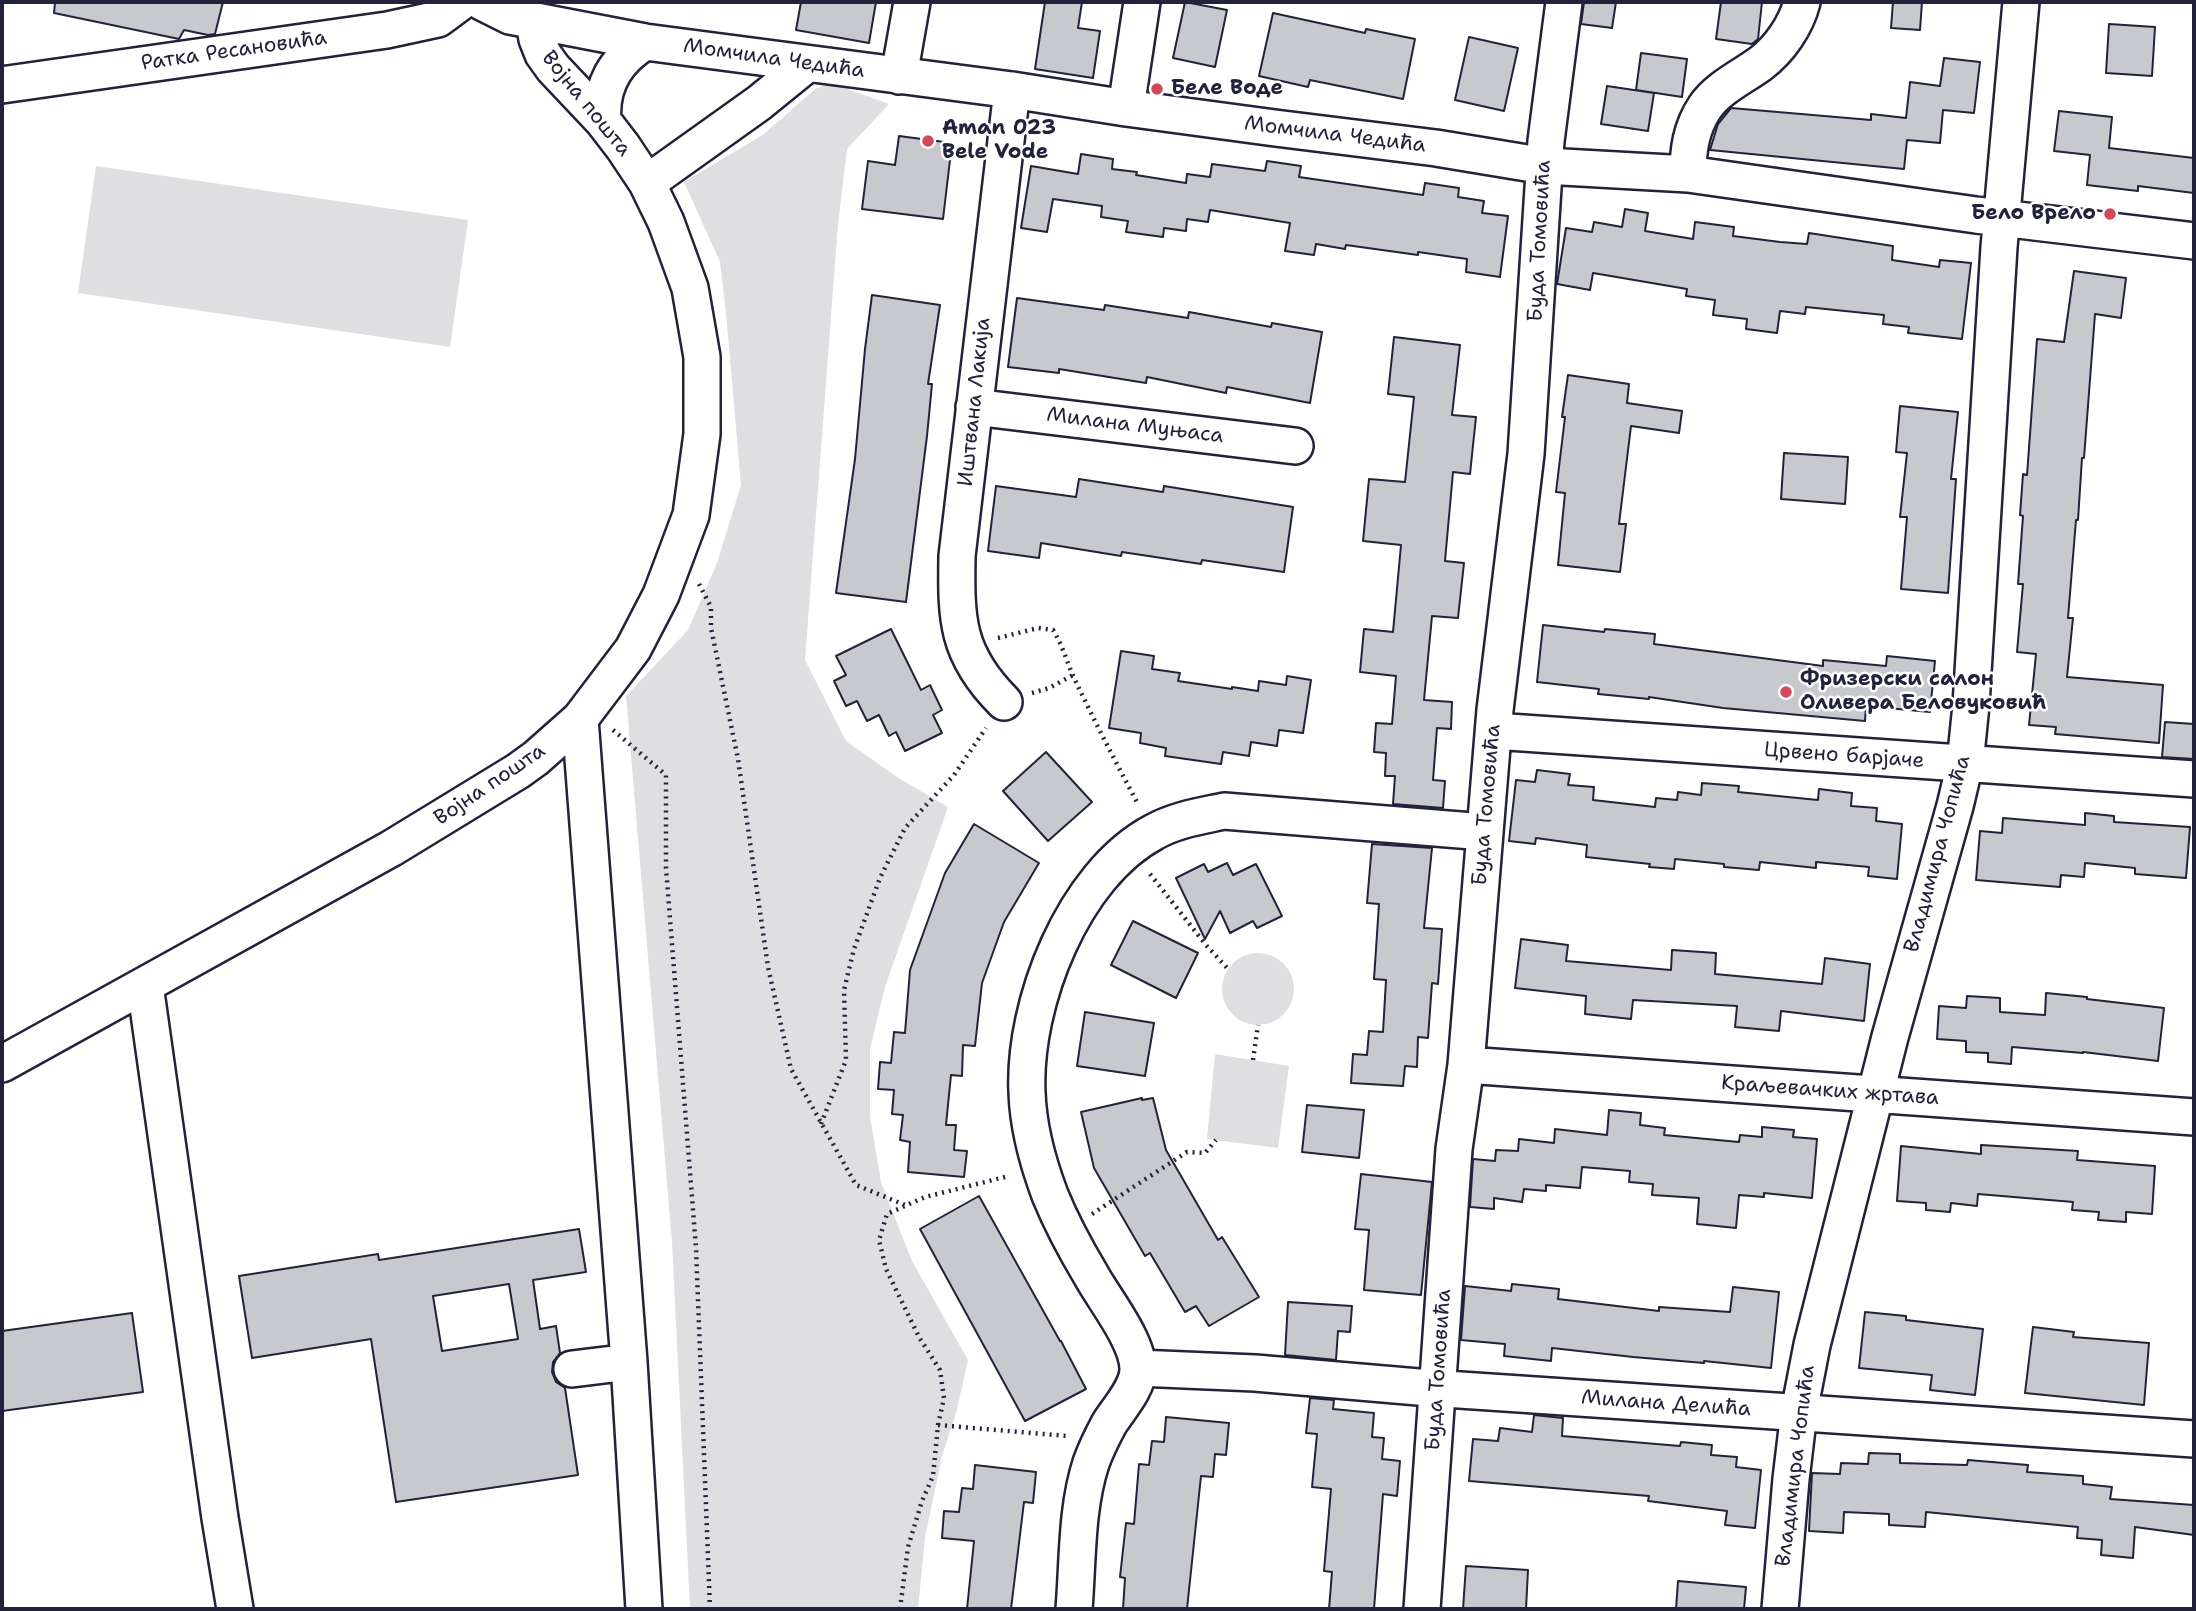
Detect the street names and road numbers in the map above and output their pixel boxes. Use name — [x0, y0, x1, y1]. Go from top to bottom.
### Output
street label: Ратка Ресановића — [140, 25, 328, 77]
street label: Момчила Чедића — [682, 34, 866, 84]
street label: Војна пошта — [536, 46, 636, 162]
street label: Момчила Чедића — [1243, 111, 1427, 159]
street label: Буда Томовића — [1523, 159, 1557, 323]
street label: Иштвана Лакија — [954, 316, 996, 488]
street label: Милана Муњаса — [1045, 403, 1225, 449]
street label: Буда Томовића — [1467, 723, 1507, 887]
street label: Црвено барјаче — [1763, 738, 1925, 774]
street label: Војна пошта — [430, 739, 550, 831]
street label: Владимира Чопића — [1900, 753, 1976, 955]
street label: Краљевачких жртава — [1720, 1071, 1940, 1111]
street label: Буда Томовића — [1421, 1288, 1457, 1452]
street label: Владимира Чопића — [1771, 1364, 1821, 1568]
street label: Милана Делића — [1580, 1385, 1752, 1423]

